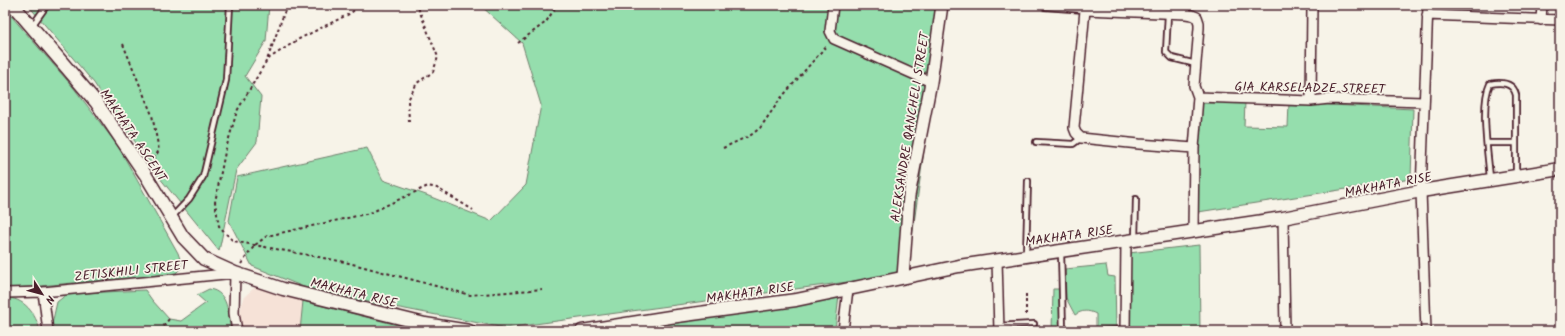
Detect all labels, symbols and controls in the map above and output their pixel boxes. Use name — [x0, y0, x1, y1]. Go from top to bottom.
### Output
street label: ALEKSANDRE QANCHELI STREET — [885, 30, 936, 224]
street label: GIA KARSELADZE STREET — [1234, 77, 1387, 100]
street label: MAKHATA ASCENT — [94, 85, 172, 188]
street label: MAKHATA RISE — [1343, 167, 1434, 204]
street label: MAKHATA RISE — [1024, 220, 1115, 253]
street label: ZETISKHILI STREET — [73, 255, 190, 288]
street label: MAKHATA RISE — [308, 273, 400, 314]
north arrow — [22, 274, 62, 314]
street label: MAKHATA RISE — [705, 277, 796, 310]
text: N — [40, 291, 59, 307]

